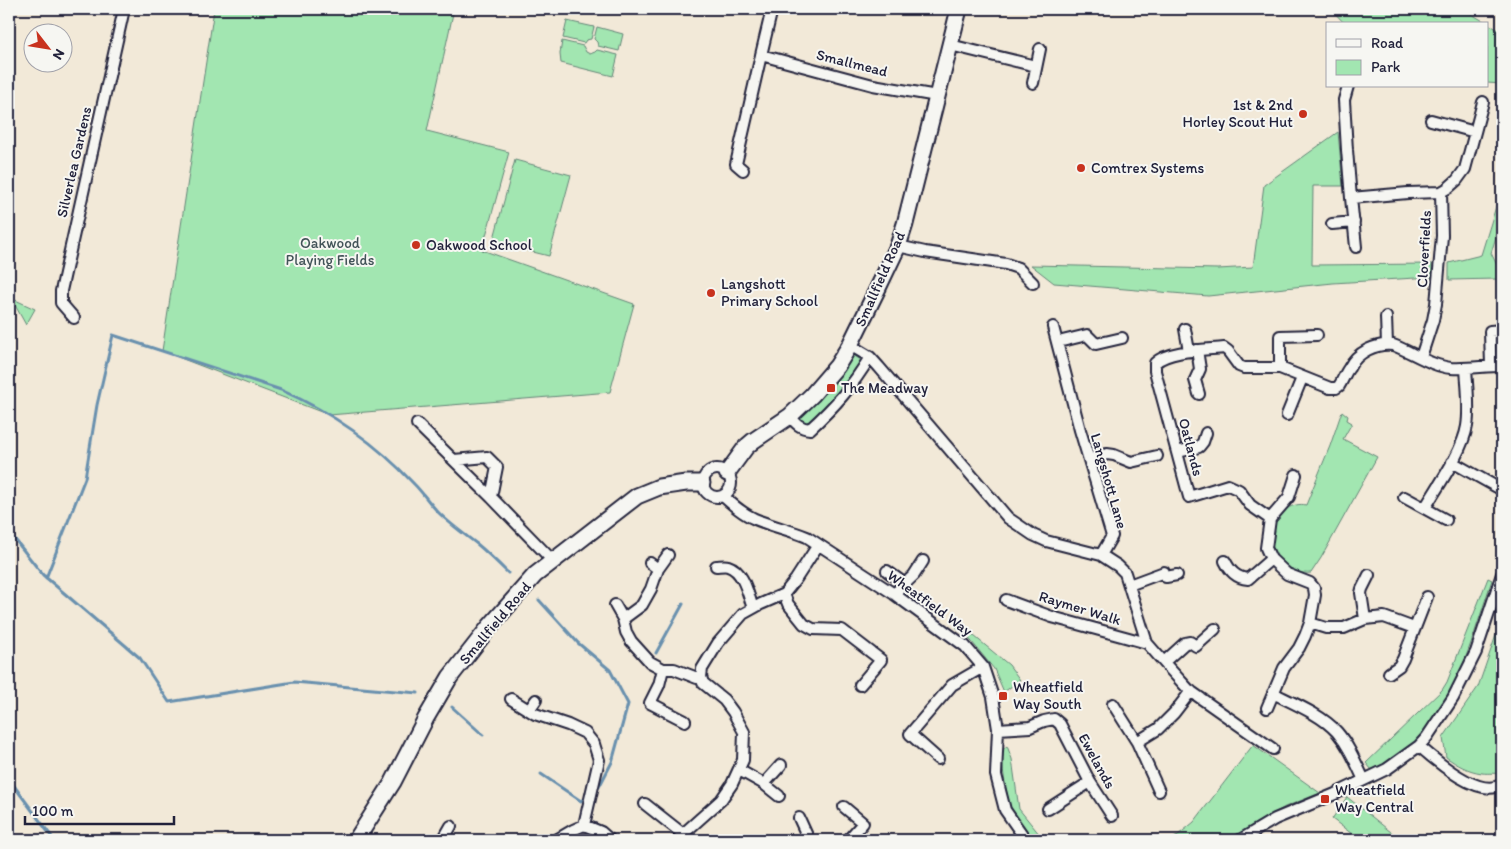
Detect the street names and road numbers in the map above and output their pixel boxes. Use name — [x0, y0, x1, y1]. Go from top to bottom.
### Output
street label: Smallmead — [814, 45, 890, 81]
street label: Silverlea Gardens — [53, 105, 96, 219]
street label: Cloverfields — [1413, 210, 1435, 288]
street label: Smallfield Road — [851, 229, 909, 329]
street label: Oatlands — [1175, 416, 1207, 478]
street label: Langshott Lane — [1087, 431, 1131, 531]
street label: Wheatfield Way — [884, 566, 976, 640]
street label: Smallfield Road — [455, 578, 535, 668]
street label: Raymer Walk — [1037, 587, 1124, 629]
street label: Ewelands — [1074, 730, 1120, 792]

